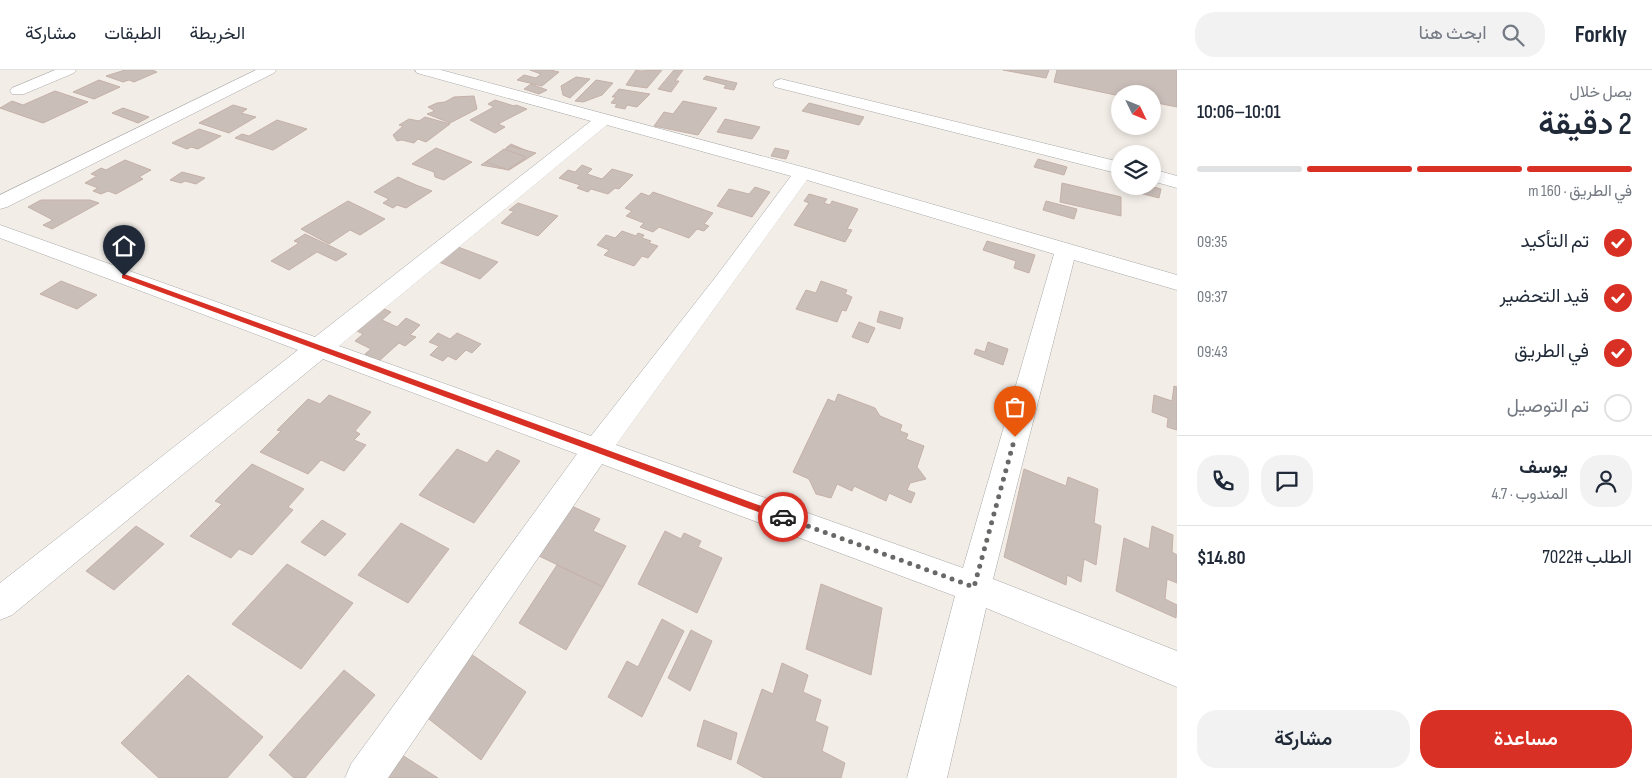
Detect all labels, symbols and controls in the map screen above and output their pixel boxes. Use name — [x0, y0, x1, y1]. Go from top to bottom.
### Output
search box — [1195, 12, 1545, 57]
text: Forkly — [1575, 20, 1627, 49]
icon: search — [1499, 21, 1527, 49]
text: ابحث هنا — [1418, 22, 1487, 45]
text: مشاركة — [25, 23, 76, 44]
text: الطبقات — [104, 23, 161, 44]
text: الخريطة — [189, 23, 245, 44]
text: يصل خلال — [1569, 83, 1632, 102]
north arrow — [1111, 85, 1161, 135]
map controls — [1111, 85, 1161, 195]
text: 10:01–10:06 — [1197, 101, 1281, 124]
text: 2 دقيقة — [1538, 105, 1632, 144]
button: layers — [1111, 145, 1161, 195]
text: في الطريق · 160 m — [1528, 182, 1632, 201]
pin — [103, 225, 145, 276]
icon: check — [1604, 229, 1632, 257]
text: تم التأكيد — [1521, 230, 1589, 253]
icon: home — [110, 232, 138, 260]
text: 09:35 — [1197, 233, 1227, 252]
icon: check — [1604, 284, 1632, 312]
text: قيد التحضير — [1499, 285, 1589, 308]
text: 09:37 — [1197, 288, 1227, 307]
icon: check — [1604, 339, 1632, 367]
text: في الطريق — [1514, 340, 1589, 363]
text: 09:43 — [1197, 343, 1228, 362]
pin — [994, 386, 1036, 437]
icon: bag — [1001, 393, 1029, 421]
text: تم التوصيل — [1507, 395, 1589, 418]
button: phone — [1197, 455, 1249, 507]
button: chat — [1261, 455, 1313, 507]
button: person — [1580, 455, 1632, 507]
text: يوسف — [1519, 456, 1568, 479]
text: المندوب · 4.7 — [1492, 485, 1568, 504]
courier — [758, 492, 808, 542]
icon: car — [769, 503, 797, 531]
text: الطلب #7022 — [1542, 546, 1632, 569]
text: $14.80 — [1197, 547, 1245, 570]
button: مشاركة — [1197, 710, 1410, 768]
button: مساعدة — [1420, 710, 1632, 768]

